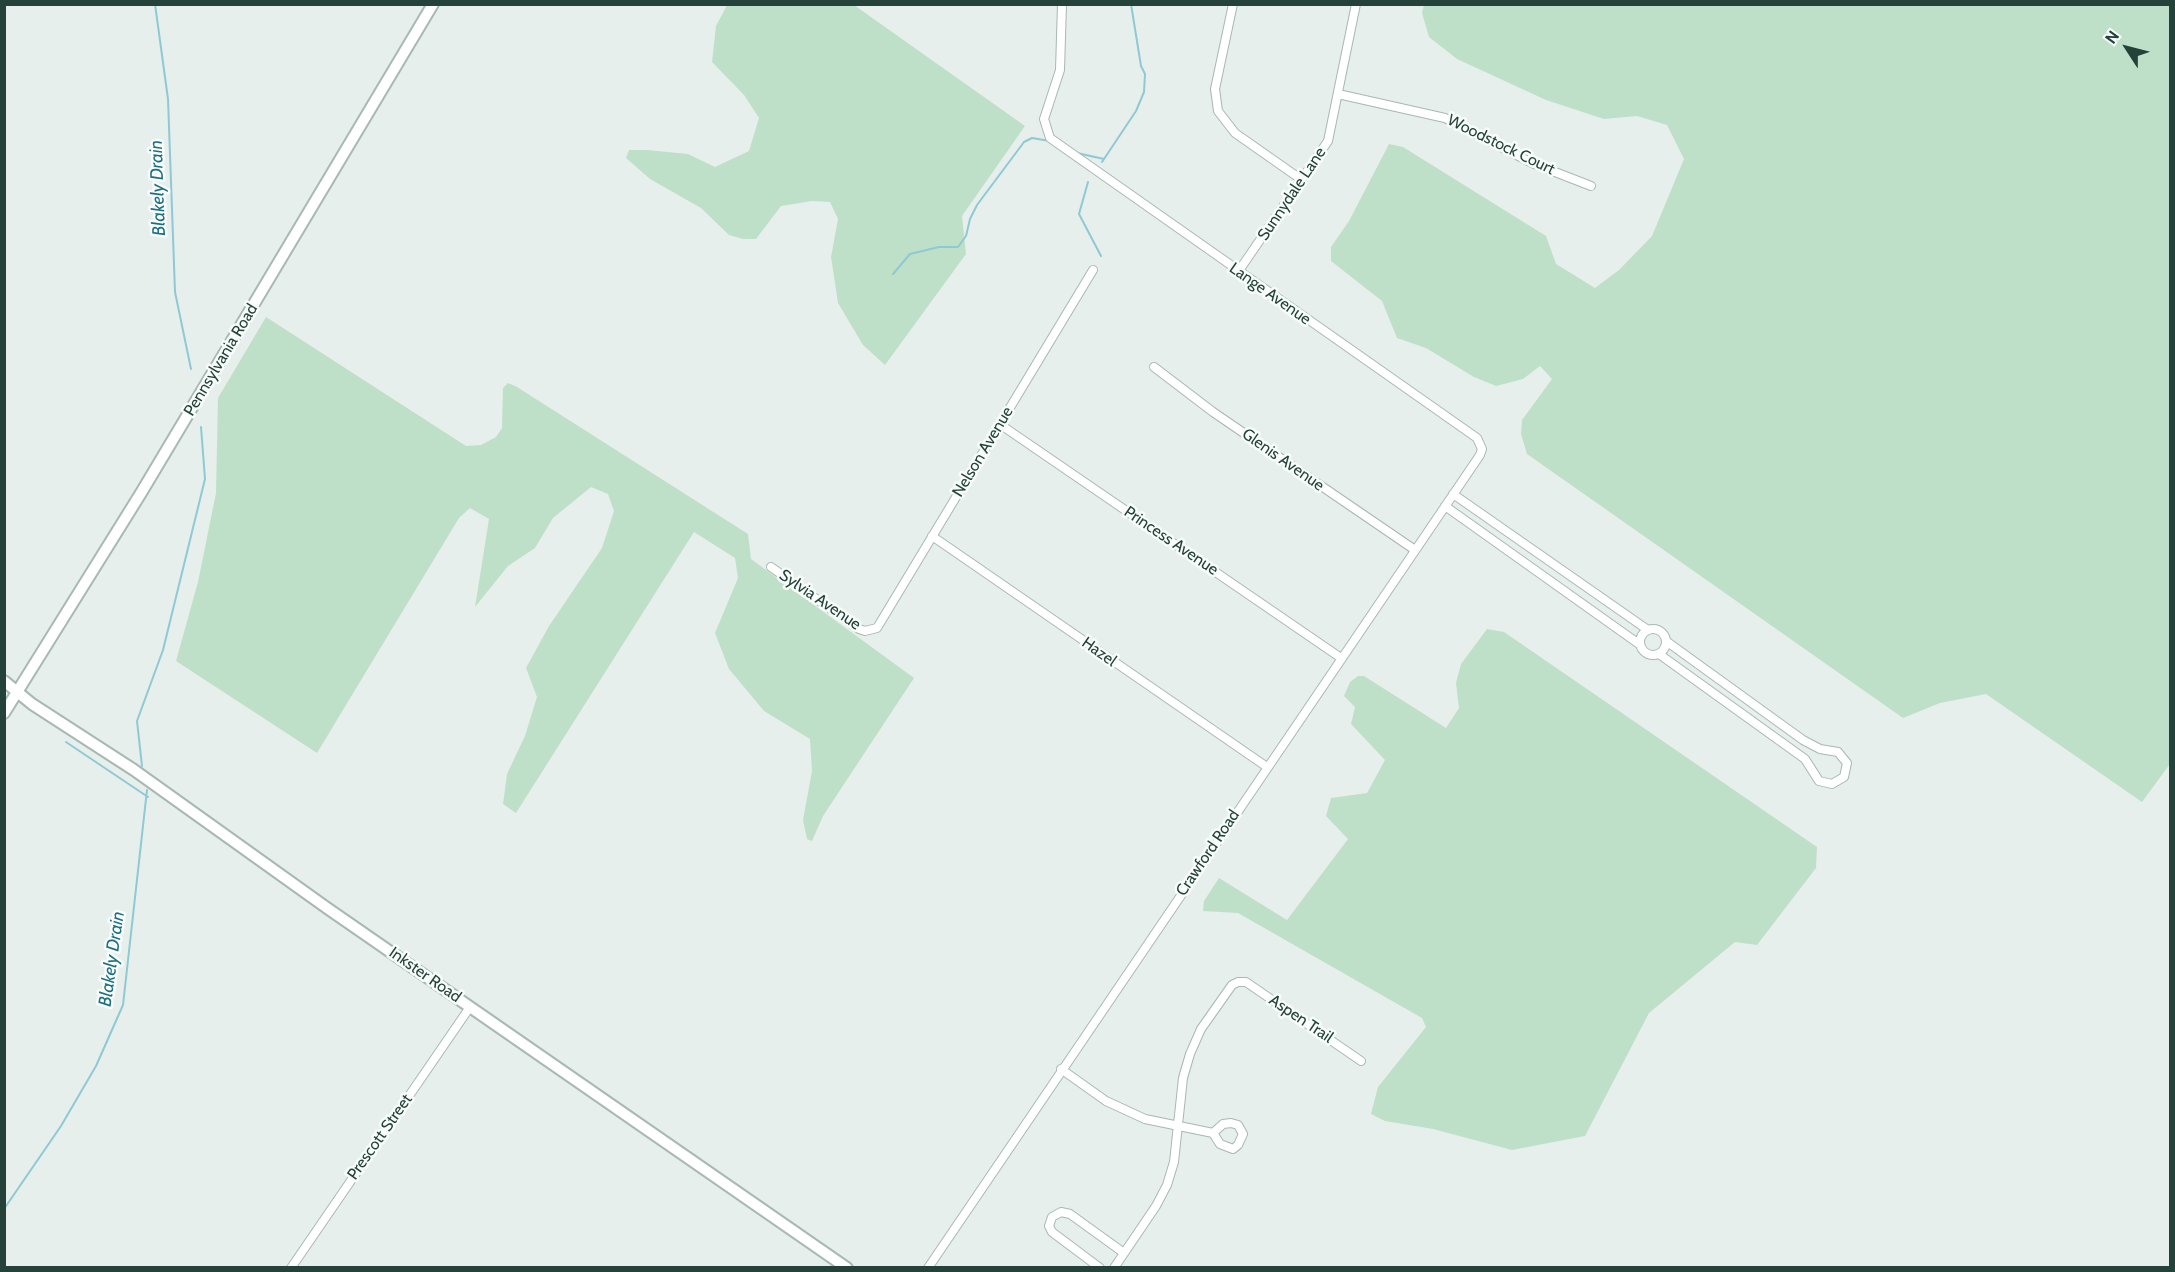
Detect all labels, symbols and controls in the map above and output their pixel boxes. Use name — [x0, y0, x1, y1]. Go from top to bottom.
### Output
north arrow — [2097, 18, 2157, 78]
text: N — [2101, 27, 2123, 47]
street label: Woodstock Court — [1444, 111, 1558, 179]
water label: Blakely Drain — [146, 140, 170, 236]
street label: Sunnydale Lane — [1254, 144, 1330, 244]
street label: Lange Avenue — [1226, 259, 1314, 329]
street label: Pennsylvania Road — [180, 301, 262, 419]
street label: Nelson Avenue — [949, 403, 1017, 501]
street label: Glenis Avenue — [1238, 425, 1328, 495]
street label: Princess Avenue — [1120, 502, 1222, 580]
street label: Sylvia Avenue — [776, 566, 864, 634]
street label: Hazel — [1078, 633, 1120, 671]
street label: Crawford Road — [1172, 806, 1244, 900]
water label: Blakely Drain — [95, 910, 129, 1008]
street label: Inkster Road — [385, 943, 465, 1007]
street label: Aspen Trail — [1265, 991, 1337, 1047]
street label: Prescott Street — [343, 1091, 417, 1183]

